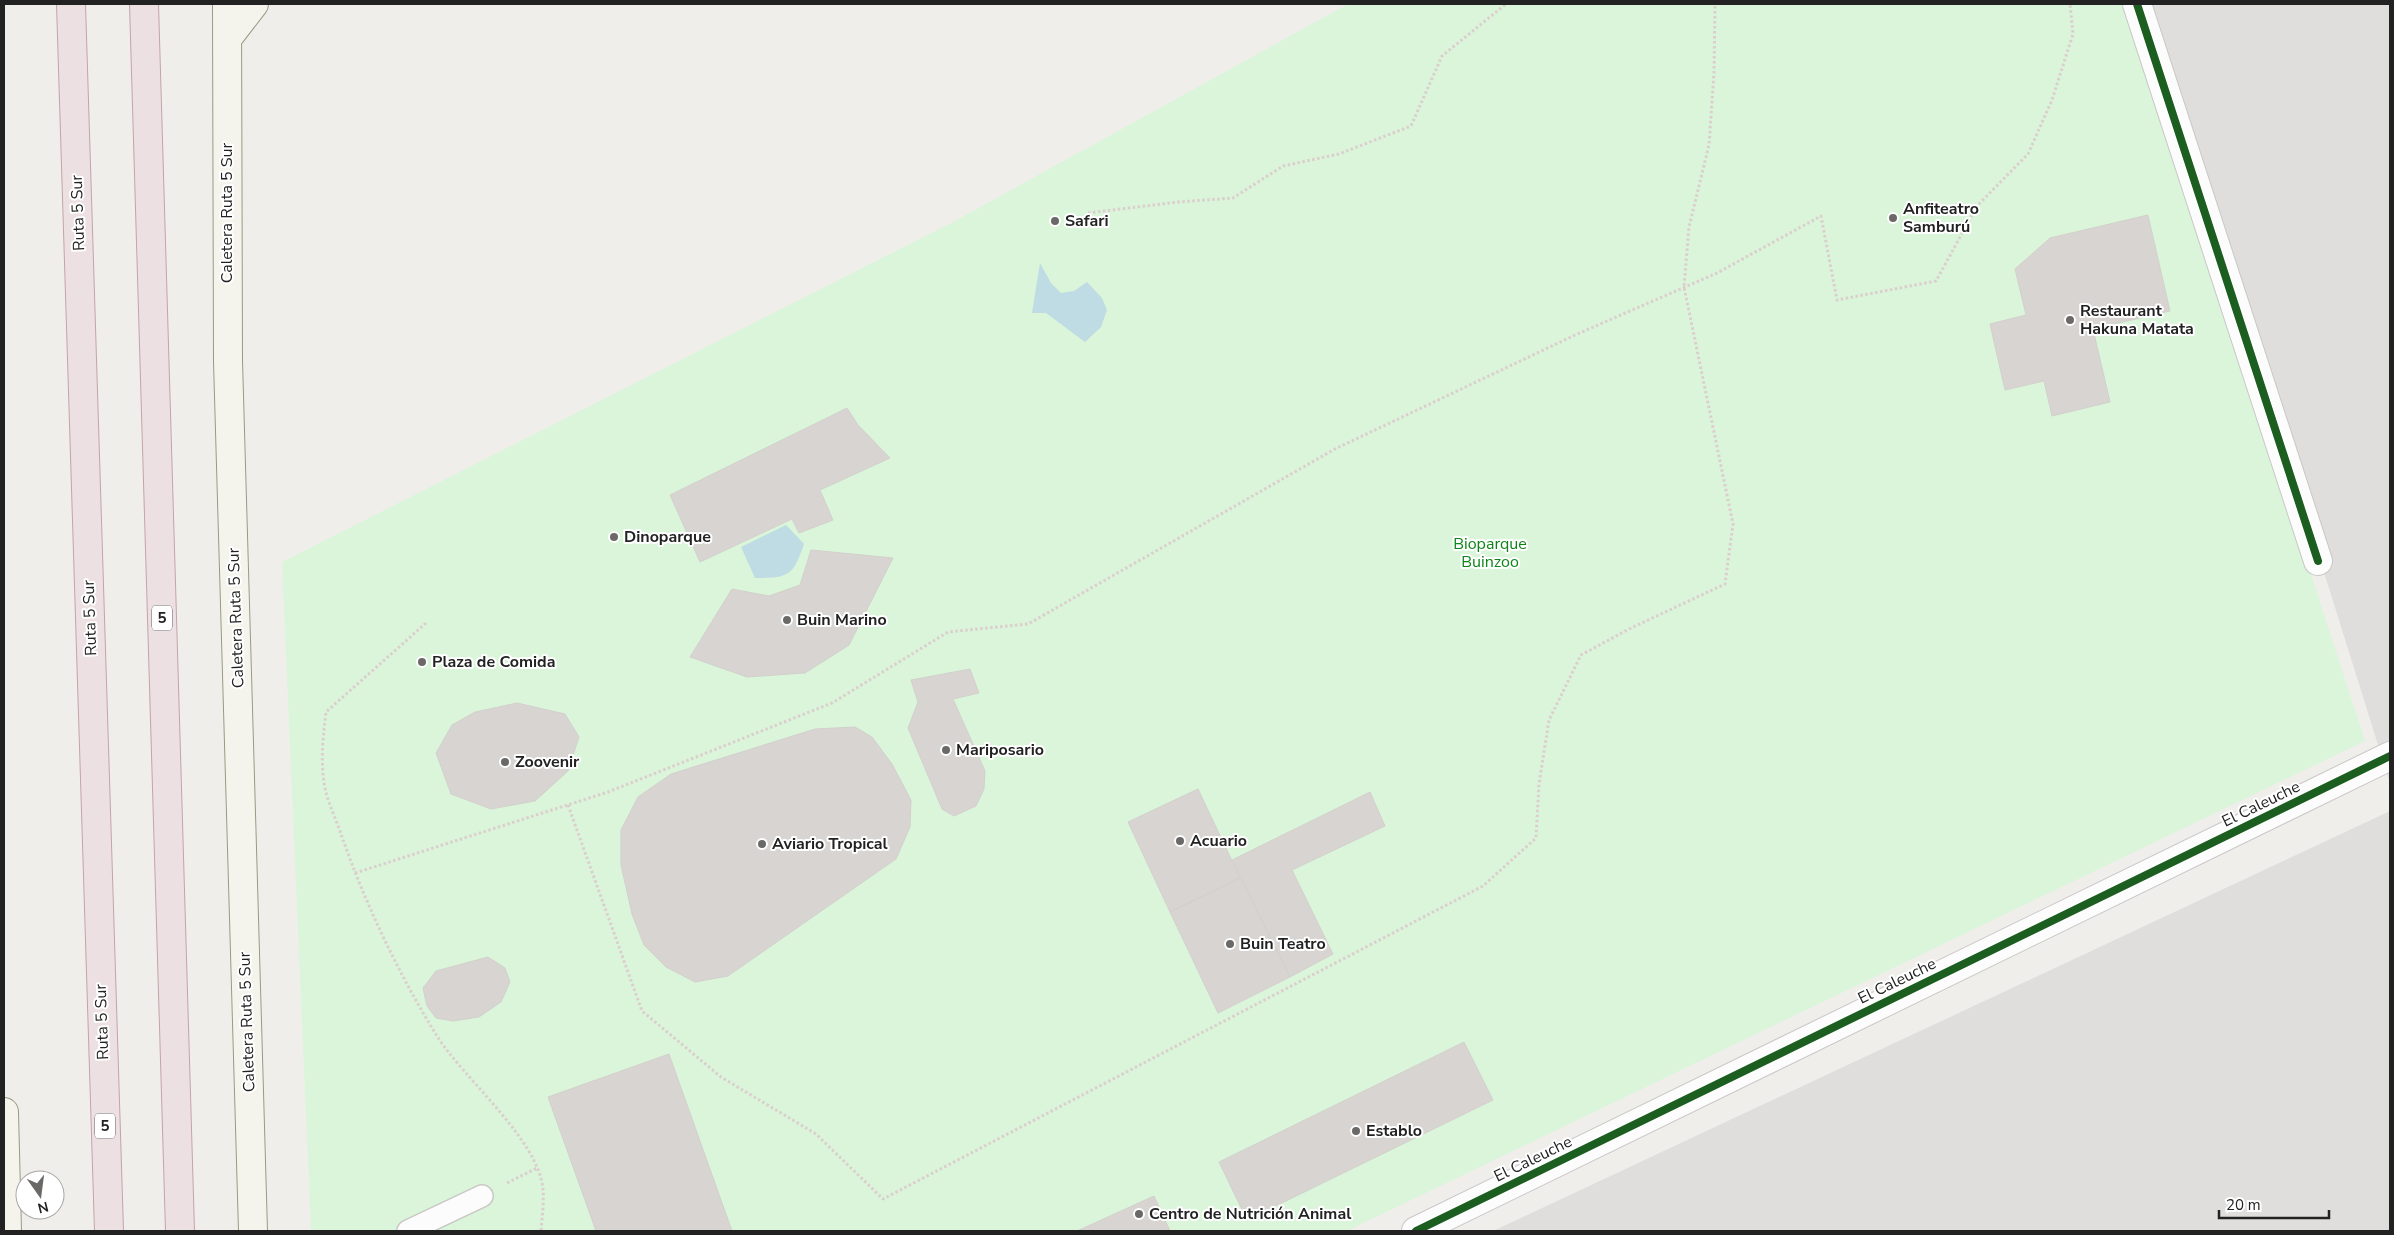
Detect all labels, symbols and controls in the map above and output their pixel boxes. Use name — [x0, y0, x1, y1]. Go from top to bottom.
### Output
street label: Caletera Ruta 5 Sur — [216, 142, 238, 283]
street label: Ruta 5 Sur — [66, 174, 90, 251]
place label: Anfiteatro Samburú — [1903, 198, 1979, 238]
place label: Safari — [1065, 210, 1109, 232]
marker: Anfiteatro Samburú — [1887, 212, 1899, 224]
marker: Safari — [1049, 215, 1061, 227]
place label: Restaurant Hakuna Matata — [2080, 300, 2194, 340]
marker: Restaurant Hakuna Matata — [2064, 314, 2076, 326]
place label: Dinoparque — [624, 526, 711, 548]
marker: Dinoparque — [608, 531, 620, 543]
park label: Bioparque Buinzoo — [1453, 533, 1527, 573]
street label: Caletera Ruta 5 Sur — [223, 547, 249, 689]
street label: Ruta 5 Sur — [78, 579, 102, 656]
road number: 5 — [152, 606, 172, 630]
place label: Buin Marino — [797, 609, 887, 631]
marker: Buin Marino — [781, 614, 793, 626]
place label: Plaza de Comida — [432, 651, 555, 673]
marker: Plaza de Comida — [416, 656, 428, 668]
place label: Mariposario — [956, 739, 1044, 761]
marker: Mariposario — [940, 744, 952, 756]
place label: Zoovenir — [515, 751, 580, 773]
marker: Zoovenir — [499, 756, 511, 768]
street label: El Caleuche — [2218, 776, 2304, 832]
place label: Acuario — [1190, 830, 1247, 852]
place label: Aviario Tropical — [772, 833, 888, 855]
marker: Acuario — [1174, 835, 1186, 847]
marker: Aviario Tropical — [756, 838, 768, 850]
place label: Buin Teatro — [1240, 933, 1326, 955]
marker: Buin Teatro — [1224, 938, 1236, 950]
street label: Caletera Ruta 5 Sur — [234, 951, 260, 1093]
street label: El Caleuche — [1854, 953, 1940, 1009]
street label: Ruta 5 Sur — [90, 983, 114, 1060]
road number: 5 — [95, 1114, 115, 1138]
place label: Establo — [1366, 1120, 1422, 1142]
marker: Establo — [1350, 1125, 1362, 1137]
street label: El Caleuche — [1490, 1131, 1576, 1187]
north arrow — [15, 1170, 65, 1220]
scale bar — [2219, 1188, 2329, 1220]
text: 20 m — [2226, 1195, 2261, 1215]
text: N — [36, 1197, 50, 1218]
place label: Centro de Nutrición Animal — [1149, 1203, 1351, 1225]
marker: Centro de Nutrición Animal — [1133, 1208, 1145, 1220]

